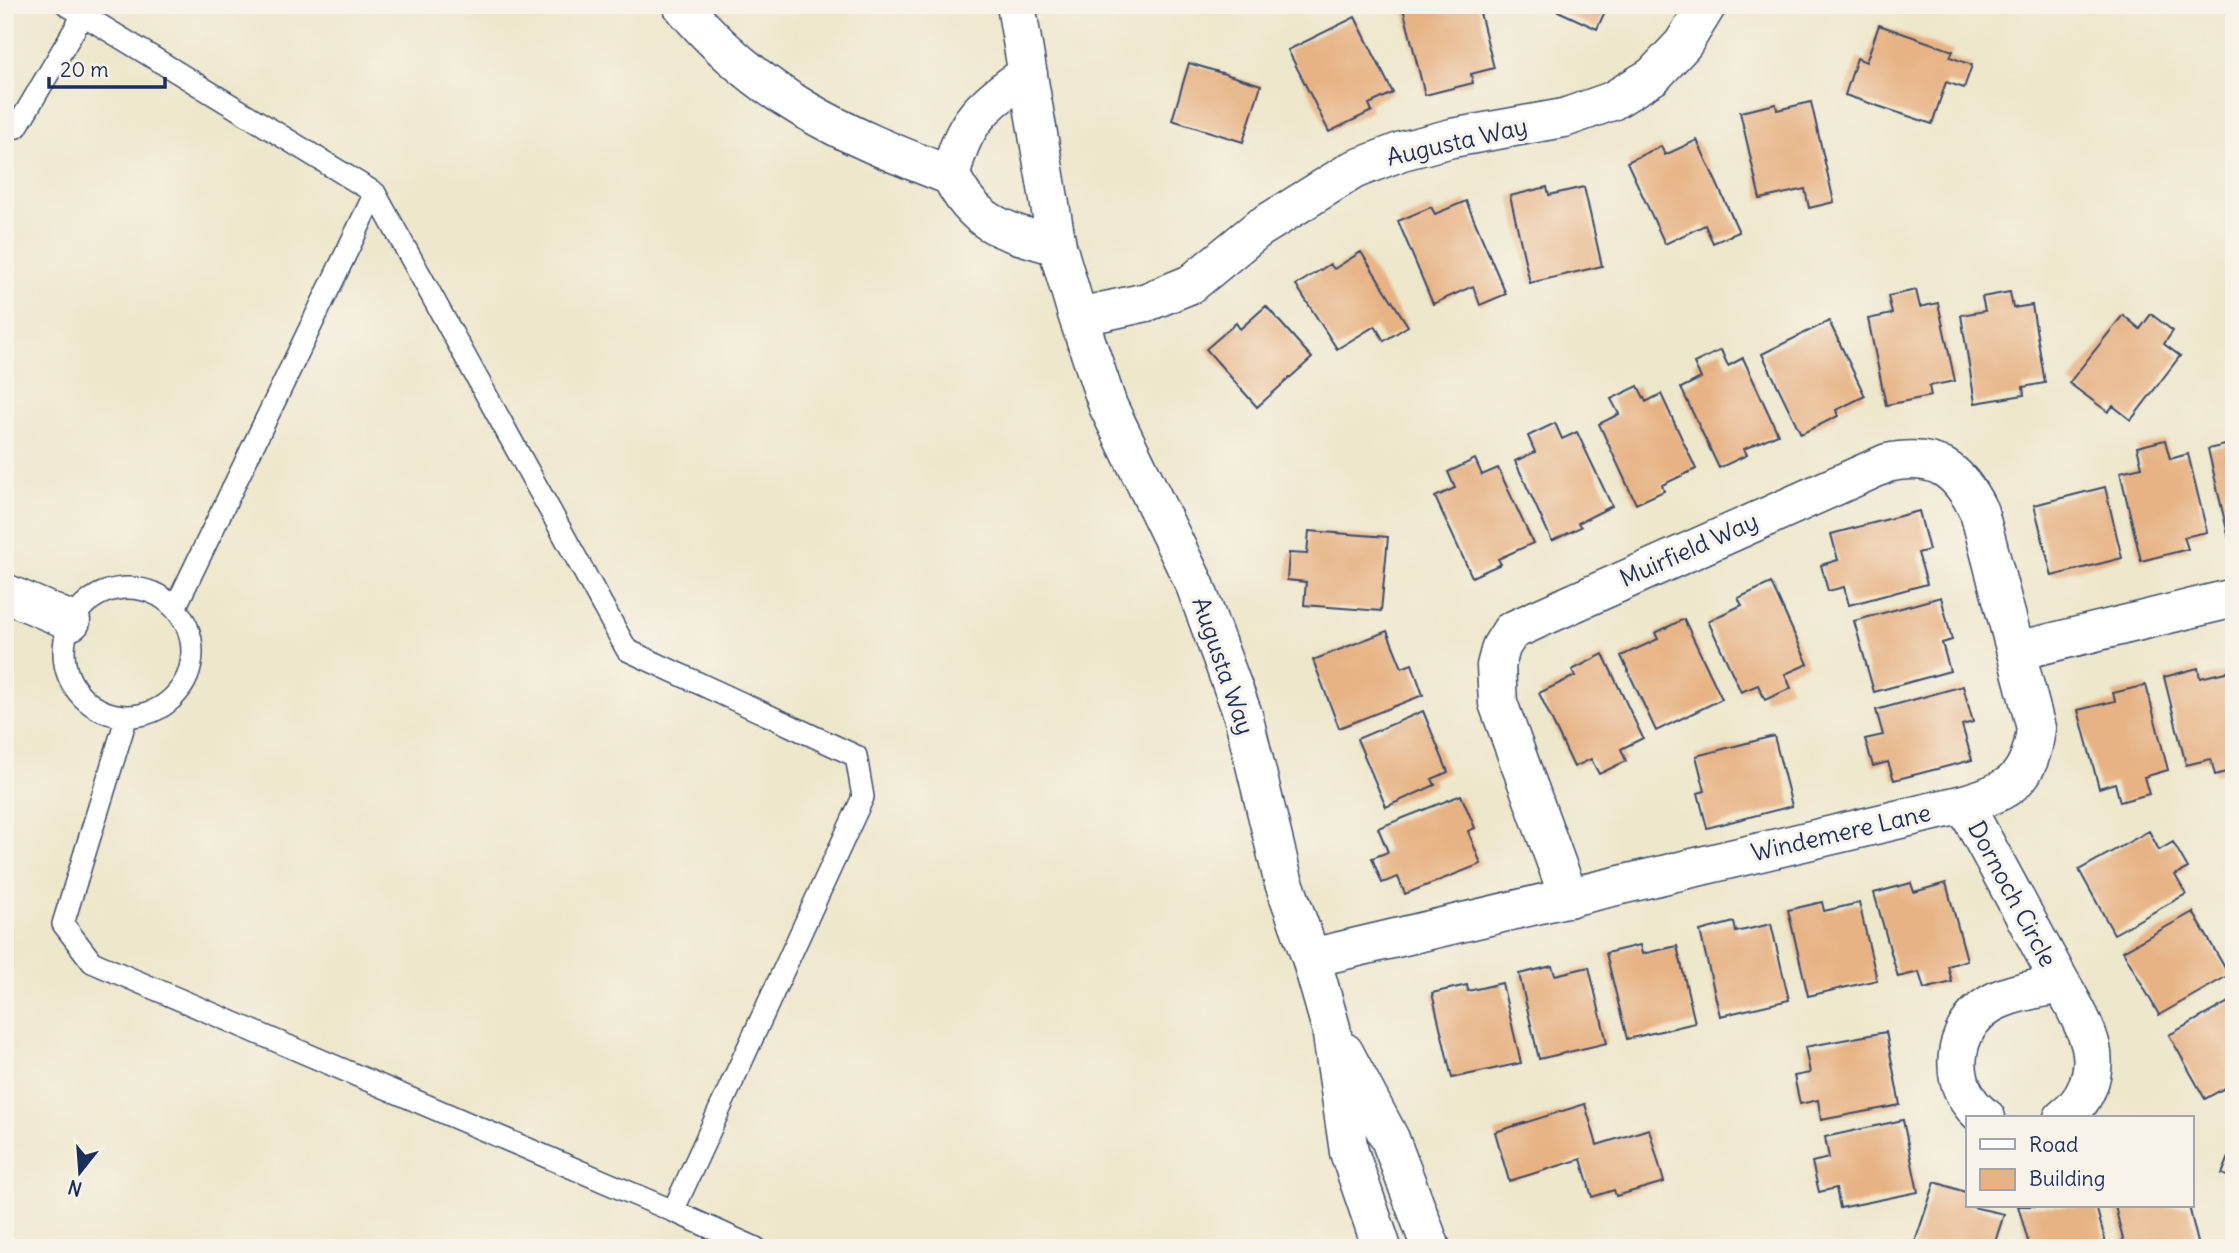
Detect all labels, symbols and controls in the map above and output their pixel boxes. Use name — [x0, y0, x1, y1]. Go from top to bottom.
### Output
scale bar — [49, 46, 164, 90]
text: 20 m — [60, 56, 109, 83]
street label: Augusta Way — [1384, 110, 1530, 172]
street label: Muirfield Way — [1615, 505, 1762, 593]
street label: Augusta Way — [1186, 593, 1261, 738]
street label: Windemere Lane — [1748, 797, 1933, 867]
street label: Dornoch Circle — [1962, 816, 2064, 972]
legend — [1966, 1116, 2194, 1208]
text: Road — [2029, 1131, 2078, 1158]
north arrow — [46, 1138, 116, 1208]
text: Building — [2029, 1165, 2105, 1192]
text: N — [65, 1175, 85, 1202]

